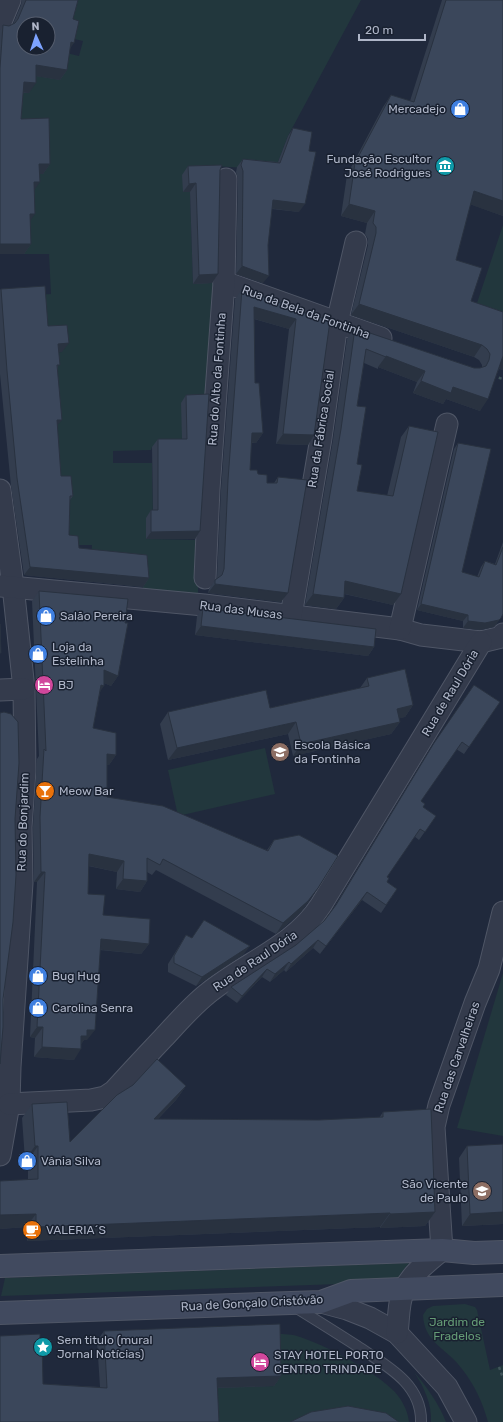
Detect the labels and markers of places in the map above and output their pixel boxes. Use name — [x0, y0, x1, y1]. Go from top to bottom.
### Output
shop icon: Mercadejo — [449, 98, 471, 120]
place label: Mercadejo — [388, 102, 446, 116]
place label: Fundação Escultor José Rodrigues — [326, 152, 431, 180]
museum icon: Fundação Escultor José Rodrigues — [434, 155, 456, 177]
shop icon: Salão Pereira — [35, 605, 57, 627]
place label: Salão Pereira — [60, 609, 133, 623]
place label: Loja da Estelinha — [52, 640, 104, 668]
shop icon: Loja da Estelinha — [27, 643, 49, 665]
hotel icon: BJ — [33, 674, 55, 696]
place label: BJ — [58, 678, 74, 692]
place label: Escola Básica da Fontinha — [294, 738, 370, 766]
school or university icon: Escola Básica da Fontinha — [269, 741, 291, 763]
bar icon: Meow Bar — [34, 780, 56, 802]
place label: Meow Bar — [59, 784, 114, 798]
shop icon: Bug Hug — [27, 965, 49, 987]
place label: Bug Hug — [52, 969, 100, 983]
shop icon: Carolina Senra — [27, 997, 49, 1019]
place label: Carolina Senra — [52, 1001, 133, 1015]
shop icon: Vânia Silva — [16, 1150, 38, 1172]
place label: Vânia Silva — [41, 1154, 101, 1168]
place label: São Vicente de Paulo — [402, 1177, 468, 1205]
school or university icon: São Vicente de Paulo — [471, 1180, 493, 1202]
cafe icon: VALERIA´S — [21, 1219, 43, 1241]
place label: VALERIA´S — [46, 1223, 106, 1237]
place label: Sem titulo (mural Jornal Notícias) — [57, 1333, 152, 1361]
place icon: Sem titulo (mural Jornal Notícias) — [32, 1336, 54, 1358]
place label: STAY HOTEL PORTO CENTRO TRINDADE — [274, 1348, 384, 1376]
hotel icon: STAY HOTEL PORTO CENTRO TRINDADE — [249, 1351, 271, 1373]

